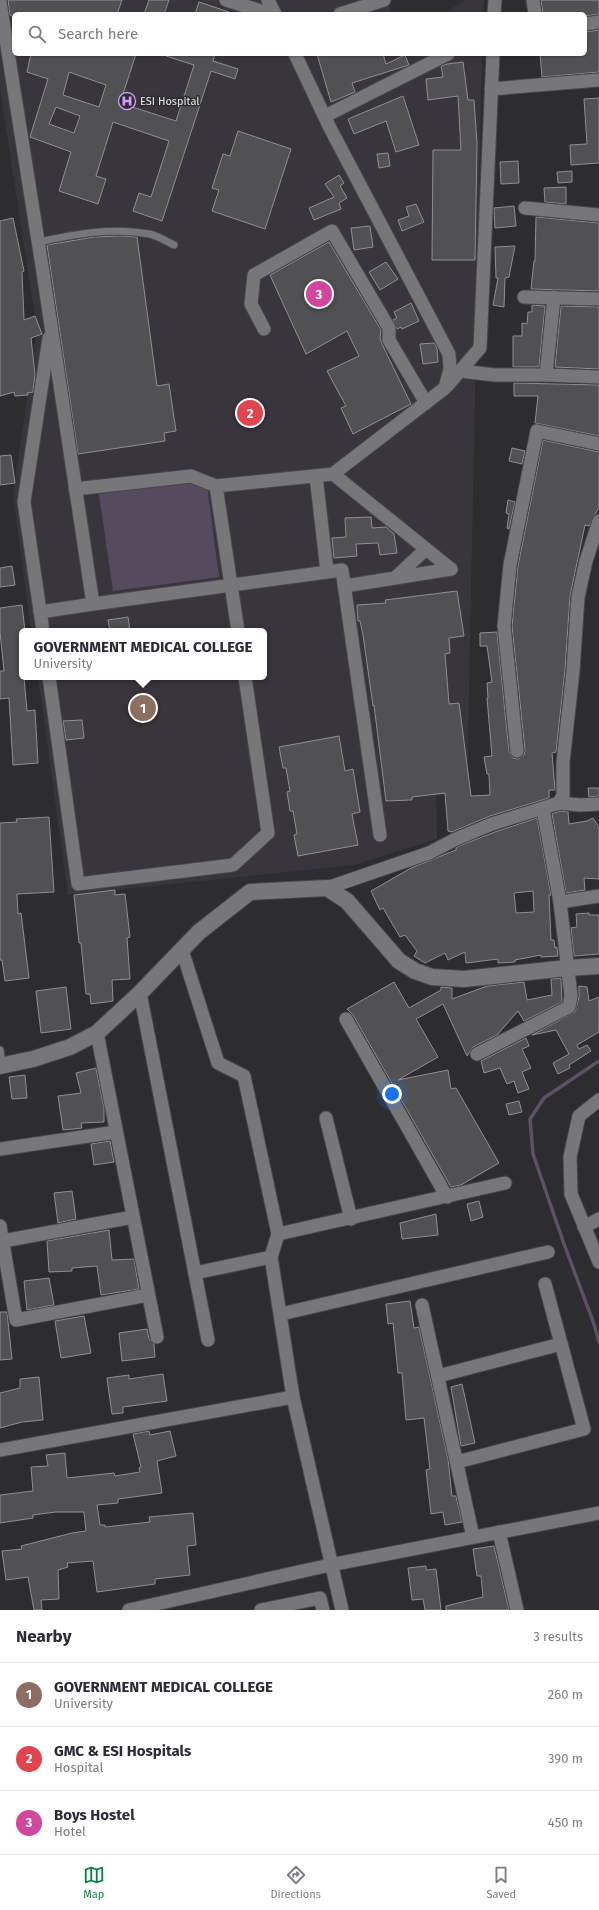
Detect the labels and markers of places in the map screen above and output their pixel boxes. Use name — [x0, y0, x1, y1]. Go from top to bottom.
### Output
hospital icon: ESI Hospital — [117, 91, 137, 111]
place label: ESI Hospital — [140, 95, 200, 108]
pin: 3 — [306, 279, 332, 309]
pin: 2 — [237, 398, 263, 428]
pin: 1 — [130, 693, 156, 723]

